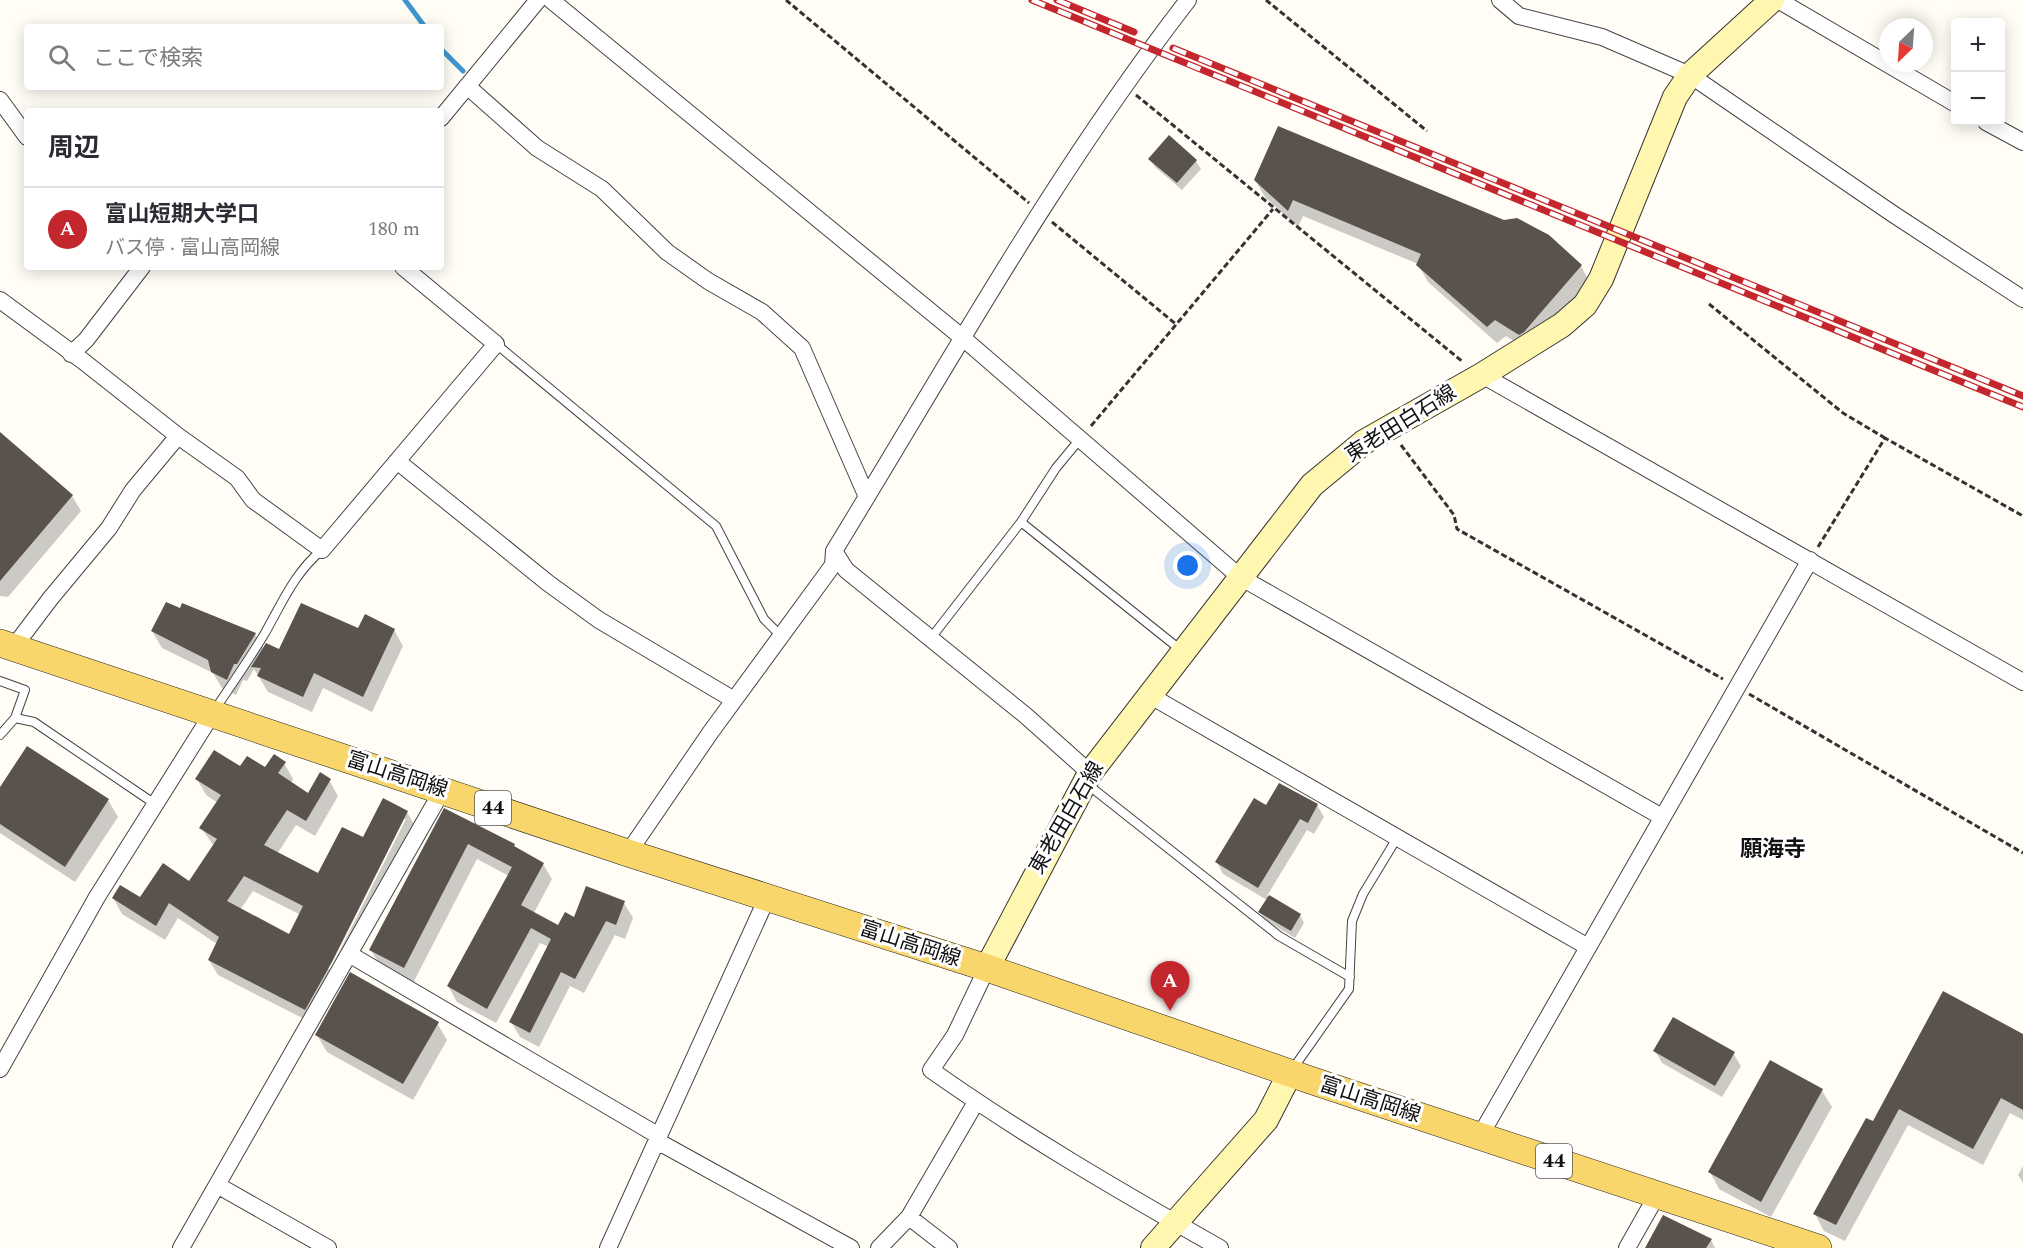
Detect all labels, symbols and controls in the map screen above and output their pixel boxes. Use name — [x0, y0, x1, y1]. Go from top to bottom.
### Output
north arrow — [1879, 18, 1933, 72]
map controls — [1951, 18, 2005, 126]
button: + — [1951, 18, 2005, 72]
search box — [24, 24, 444, 90]
icon: search — [45, 41, 78, 74]
text: ここで検索 — [93, 42, 203, 75]
button: − — [1951, 72, 2005, 126]
text: 周辺 — [48, 128, 100, 168]
text: 富山短期大学口 — [105, 198, 259, 231]
text: A — [60, 214, 75, 244]
text: 180 m — [368, 214, 420, 244]
text: バス停 · 富山高岡線 — [105, 233, 280, 263]
street label: 東老田白石線 — [1339, 377, 1463, 471]
your location — [1173, 551, 1202, 580]
street label: 富山高岡線 — [342, 744, 452, 806]
street label: 東老田白石線 — [1022, 755, 1112, 881]
road number: 44 — [475, 791, 511, 825]
district label: 願海寺 — [1740, 833, 1806, 866]
street label: 富山高岡線 — [855, 913, 965, 975]
pin: A — [1150, 962, 1190, 1011]
street label: 富山高岡線 — [1315, 1069, 1425, 1131]
road number: 44 — [1536, 1144, 1572, 1178]

